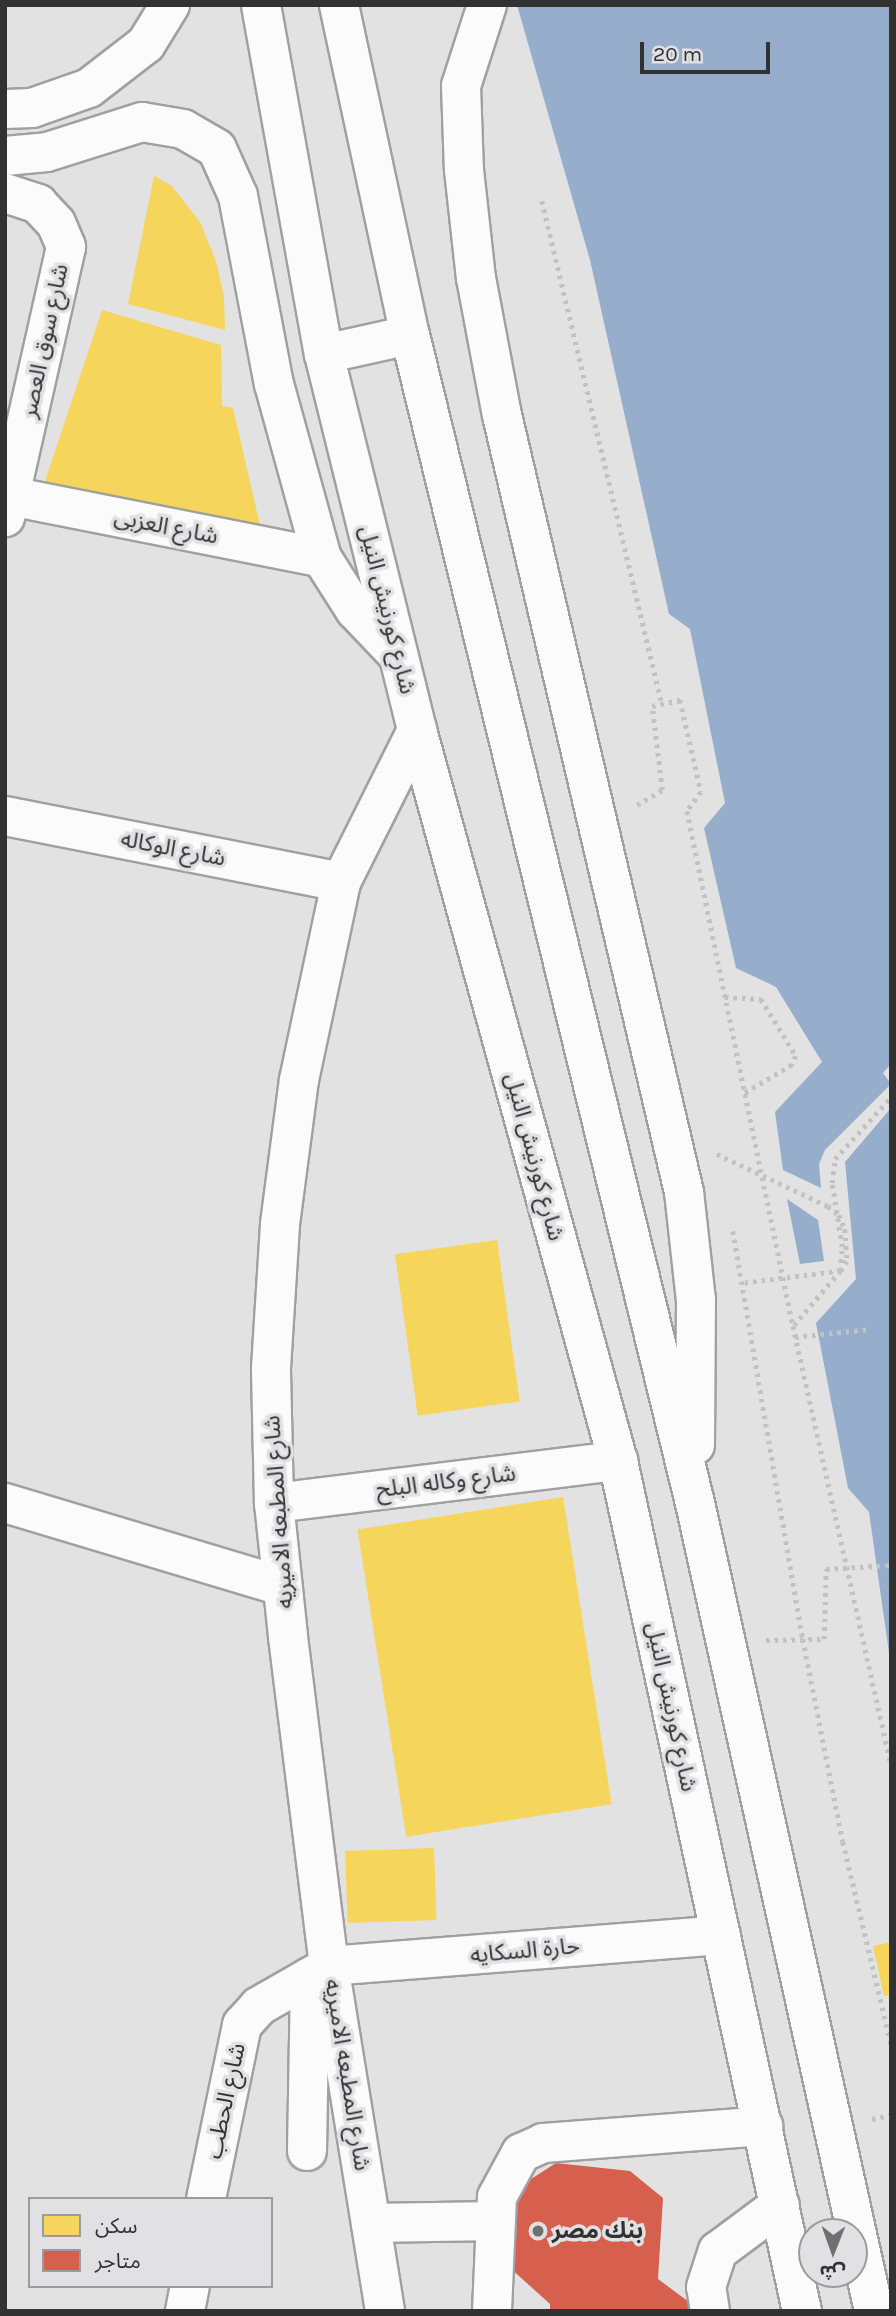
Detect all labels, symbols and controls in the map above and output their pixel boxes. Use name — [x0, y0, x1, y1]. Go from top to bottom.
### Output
scale bar — [644, 28, 774, 72]
text: 20 m — [653, 42, 702, 66]
street label: شارع سوق العصر — [15, 261, 75, 421]
street label: شارع العزبى — [112, 503, 220, 551]
street label: شارع كورنيش النيل — [353, 523, 421, 697]
street label: شارع الوكاله — [118, 825, 228, 873]
street label: شارع كورنيش النيل — [498, 1070, 570, 1244]
street label: شارع المطبعه الاميريه — [258, 1414, 300, 1610]
street label: شارع وكاله البلح — [375, 1460, 517, 1504]
street label: شارع كورنيش النيل — [640, 1620, 702, 1794]
street label: حارة السكايه — [469, 1932, 581, 1970]
street label: شارع المطبعه الاميريه — [318, 1977, 376, 2173]
street label: شارع الحطب — [200, 2040, 252, 2162]
legend — [28, 2197, 273, 2288]
text: سكن — [95, 2214, 137, 2238]
place label: بنك مصر — [552, 2217, 643, 2245]
north arrow — [798, 2218, 868, 2288]
marker: بنك مصر — [530, 2223, 546, 2239]
text: متاجر — [95, 2249, 141, 2273]
text: ش — [819, 2261, 846, 2283]

